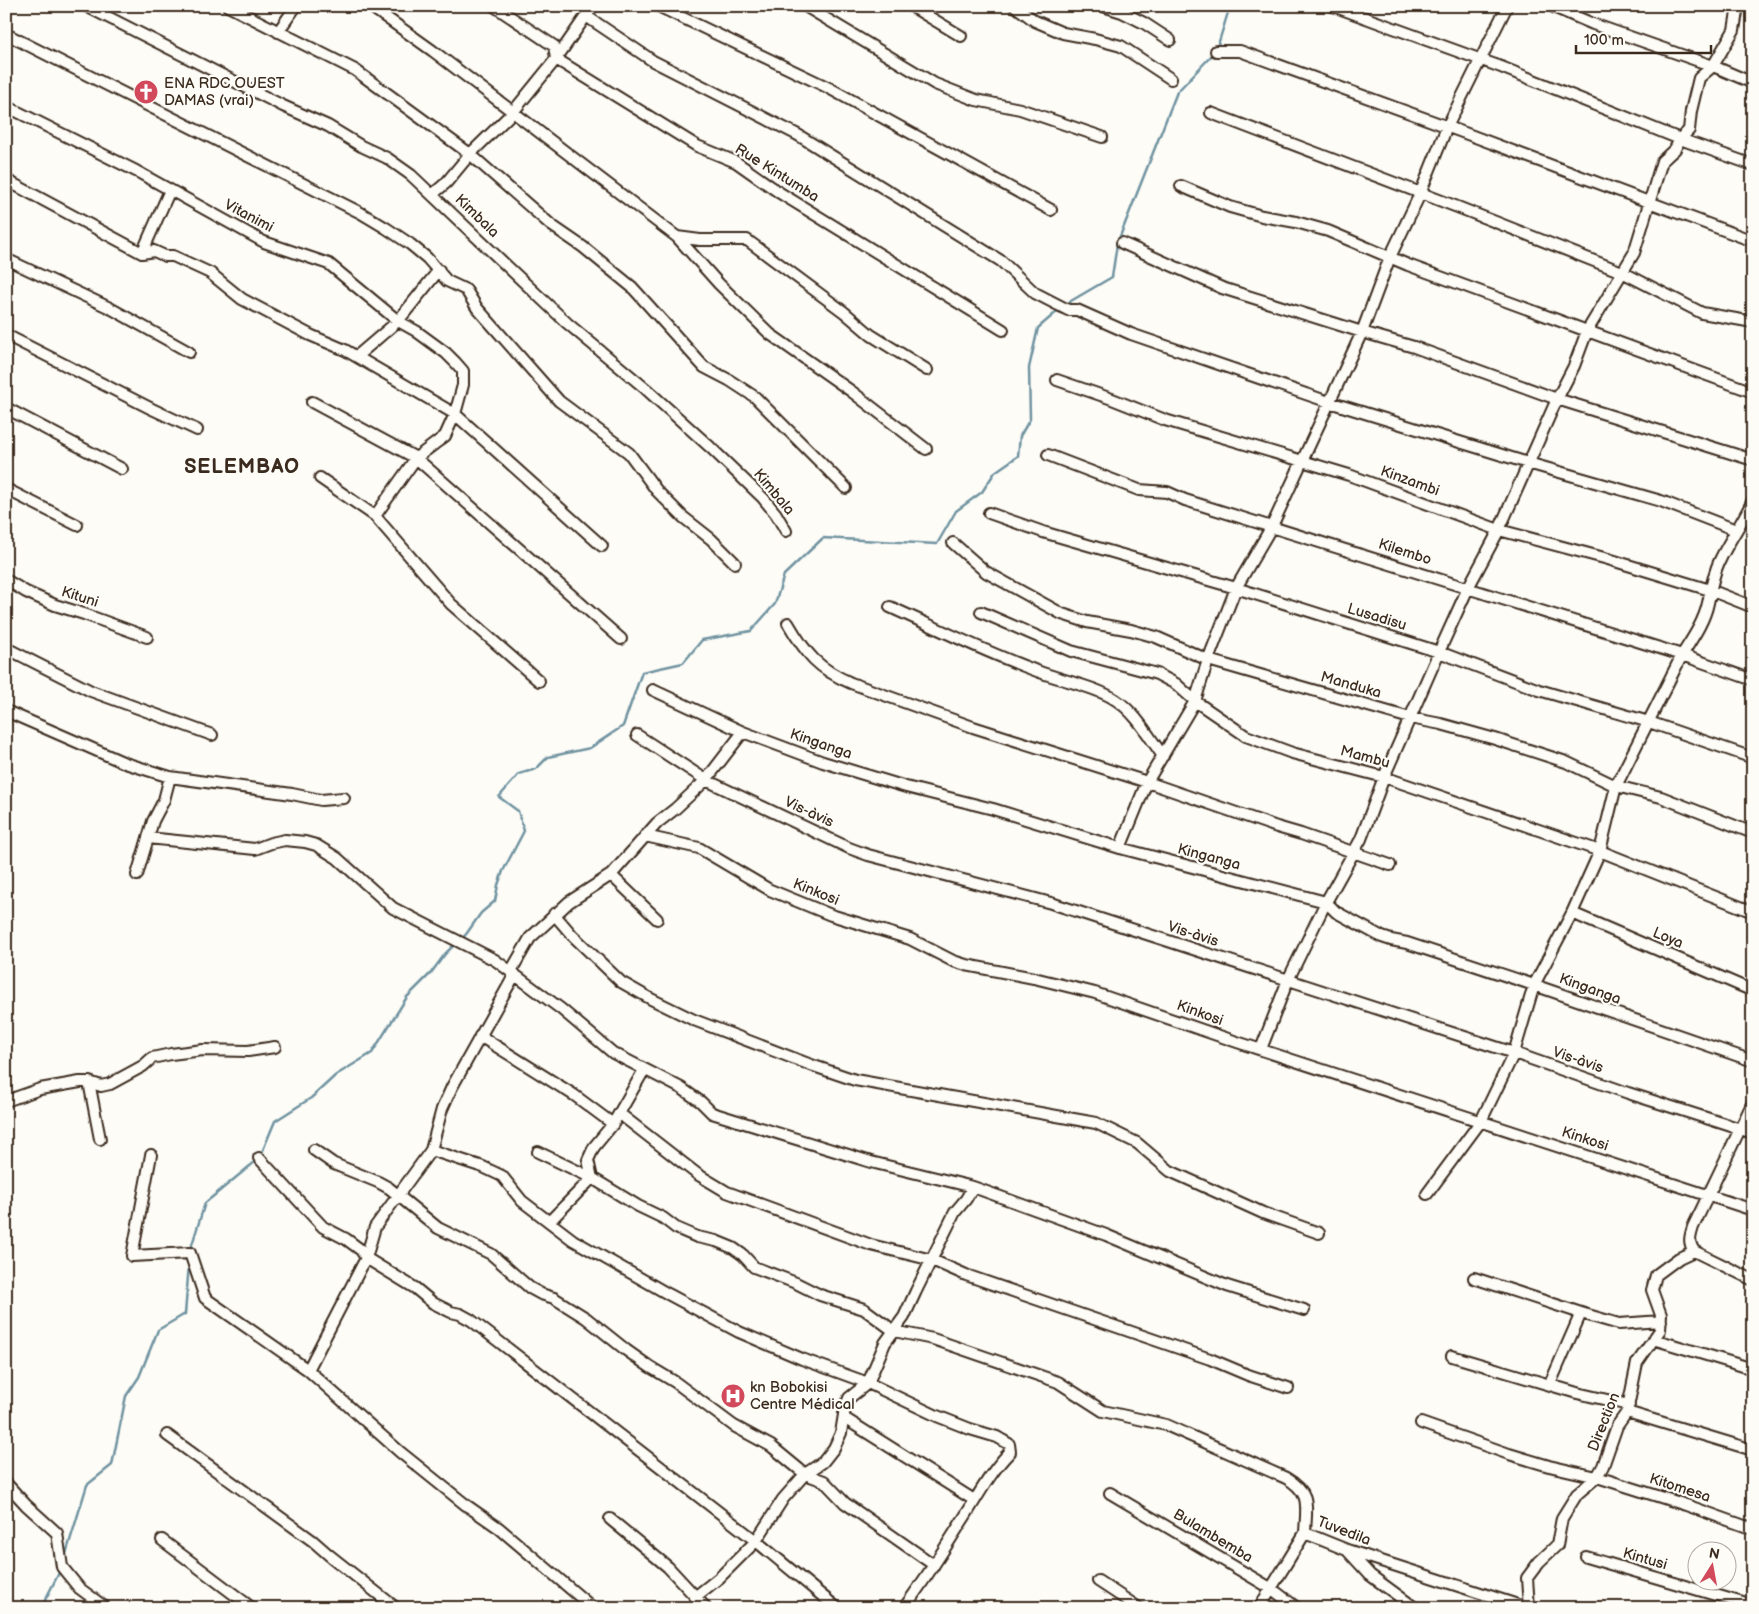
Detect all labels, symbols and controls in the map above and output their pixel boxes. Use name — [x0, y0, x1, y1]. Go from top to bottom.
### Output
scale bar — [1576, 22, 1712, 54]
text: 100 m — [1584, 31, 1624, 50]
place label: ENA RDC OUEST DAMAS (vrai) — [164, 74, 285, 110]
church icon: ENA RDC OUEST DAMAS (vrai) — [133, 79, 159, 105]
street label: Rue Kintumba — [731, 140, 823, 206]
street label: Kimbala — [451, 190, 503, 242]
street label: Vitanimi — [221, 195, 277, 237]
district label: SELEMBAO — [184, 455, 300, 479]
street label: Kinzambi — [1378, 462, 1442, 500]
street label: Kimbala — [749, 465, 799, 519]
street label: Kilembo — [1376, 534, 1434, 570]
street label: Kituni — [59, 582, 101, 612]
street label: Lusadisu — [1345, 599, 1409, 635]
street label: Manduka — [1318, 667, 1384, 703]
street label: Kinganga — [787, 725, 855, 763]
street label: Mambu — [1338, 741, 1392, 773]
street label: Vis-àvis — [781, 792, 837, 832]
street label: Kinganga — [1175, 839, 1243, 875]
street label: Kinkosi — [790, 874, 842, 910]
street label: Vis-àvis — [1165, 917, 1221, 951]
street label: Loya — [1650, 923, 1686, 953]
street label: Kinganga — [1556, 969, 1624, 1009]
street label: Kinkosi — [1174, 996, 1226, 1030]
street label: Vis-àvis — [1550, 1042, 1606, 1078]
street label: Kinkosi — [1559, 1123, 1611, 1155]
place label: kn Bobokisi Centre Médical — [750, 1378, 855, 1414]
hospital icon: kn Bobokisi Centre Médical — [720, 1383, 746, 1409]
street label: Direction — [1584, 1390, 1624, 1454]
street label: Kitomesa — [1647, 1469, 1713, 1507]
street label: Bulambemba — [1170, 1505, 1256, 1567]
street label: Tuvedila — [1314, 1512, 1374, 1550]
north arrow — [1686, 1542, 1736, 1592]
street label: Kintusi — [1621, 1544, 1669, 1574]
text: N — [1708, 1544, 1721, 1563]

